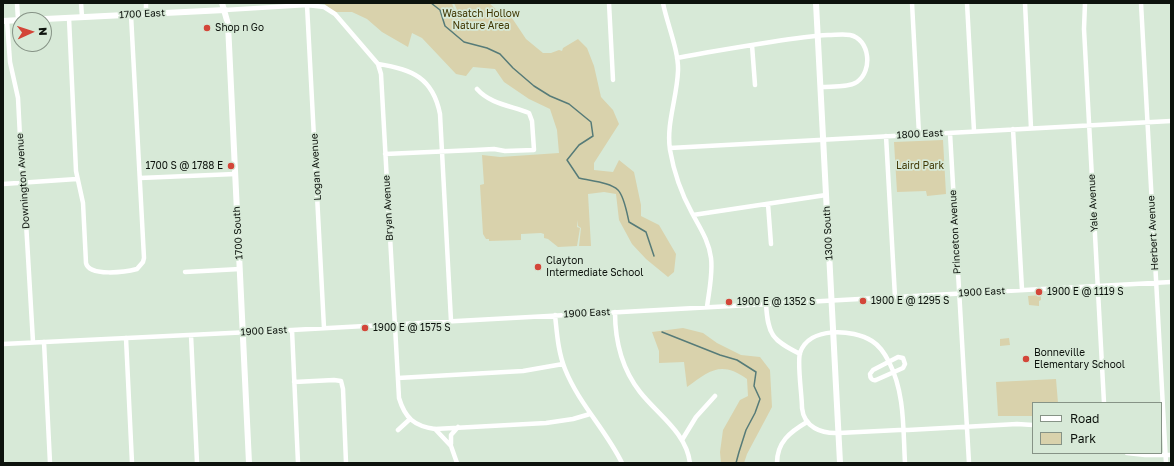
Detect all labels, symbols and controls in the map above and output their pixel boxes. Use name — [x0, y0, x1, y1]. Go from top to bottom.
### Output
street label: 1700 East — [119, 7, 165, 21]
park label: Wasatch Hollow Nature Area — [442, 8, 520, 32]
north arrow — [12, 12, 52, 52]
place label: Shop n Go — [215, 22, 264, 34]
marker: Shop n Go — [202, 23, 212, 33]
text: N — [37, 27, 50, 36]
street label: 1800 East — [896, 127, 944, 141]
street label: Downington Avenue — [14, 133, 32, 229]
street label: Logan Avenue — [308, 133, 324, 201]
place label: 1700 S @ 1788 E — [145, 160, 223, 172]
park label: Laird Park — [896, 160, 944, 172]
marker: 1700 S @ 1788 E — [226, 161, 236, 171]
street label: Yale Avenue — [1085, 174, 1101, 232]
street label: Bryan Avenue — [380, 175, 396, 241]
street label: Princeton Avenue — [947, 190, 963, 274]
street label: Herbert Avenue — [1145, 195, 1161, 271]
street label: 1700 South — [231, 206, 245, 260]
street label: 1300 South — [821, 206, 835, 260]
place label: Clayton Intermediate School — [546, 255, 643, 278]
marker: Clayton Intermediate School — [533, 262, 543, 272]
street label: 1900 East — [958, 285, 1006, 299]
place label: 1900 E @ 1119 S — [1047, 286, 1124, 298]
marker: 1900 E @ 1119 S — [1034, 287, 1044, 297]
place label: 1900 E @ 1295 S — [871, 295, 949, 307]
place label: 1900 E @ 1352 S — [737, 296, 815, 308]
marker: 1900 E @ 1295 S — [858, 296, 868, 306]
marker: 1900 E @ 1352 S — [724, 297, 734, 307]
street label: 1900 East — [563, 306, 611, 320]
place label: 1900 E @ 1575 S — [373, 322, 451, 334]
marker: 1900 E @ 1575 S — [360, 323, 370, 333]
street label: 1900 East — [240, 324, 288, 338]
place label: Bonneville Elementary School — [1034, 347, 1125, 370]
marker: Bonneville Elementary School — [1021, 354, 1031, 364]
legend — [1032, 402, 1162, 454]
text: Road — [1070, 411, 1099, 426]
text: Park — [1070, 431, 1096, 446]

